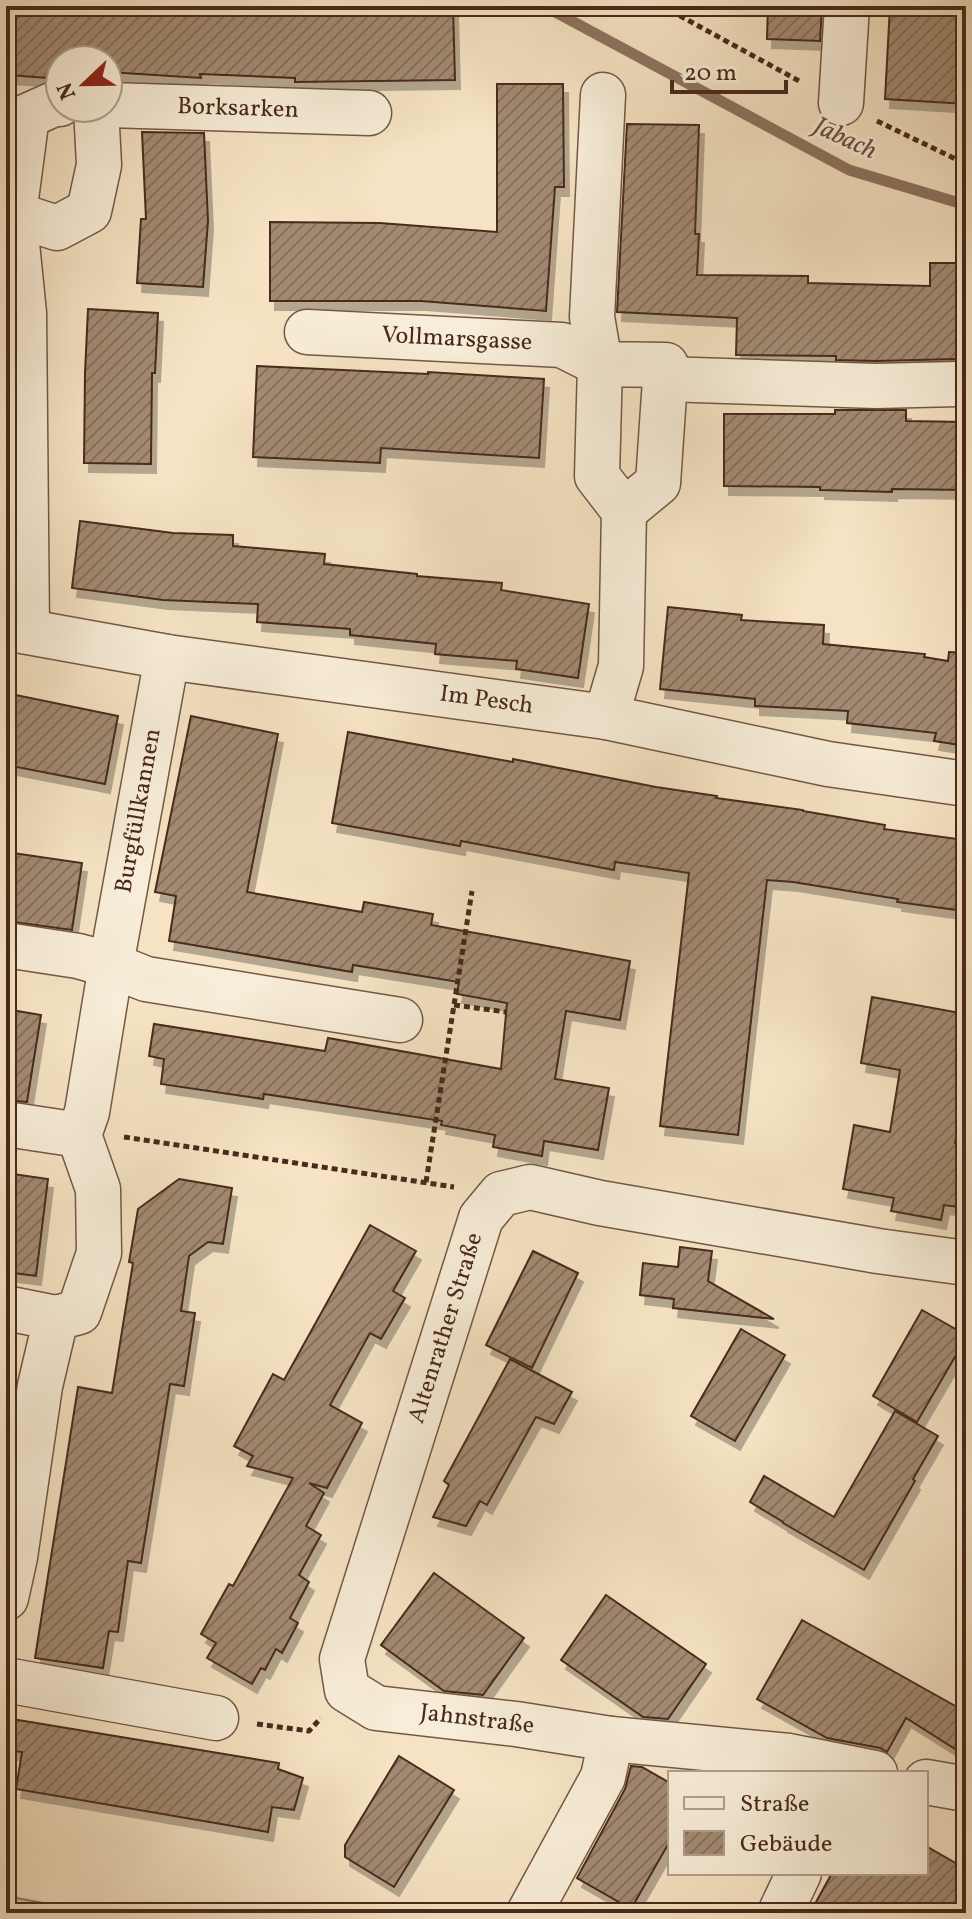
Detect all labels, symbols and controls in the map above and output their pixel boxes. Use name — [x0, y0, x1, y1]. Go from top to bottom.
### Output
north arrow — [44, 44, 124, 124]
scale bar — [672, 44, 786, 94]
text: 20 m — [684, 57, 737, 91]
text: N — [50, 77, 85, 104]
street label: Borksarken — [177, 90, 299, 128]
water label: Jabach — [805, 107, 883, 169]
street label: Vollmarsgasse — [381, 319, 533, 360]
street label: Im Pesch — [437, 677, 535, 724]
street label: Burgfüllkannen — [107, 726, 171, 896]
street label: Altenrather Straße — [400, 1229, 492, 1428]
street label: Jahnstraße — [418, 1696, 536, 1744]
legend — [668, 1771, 928, 1875]
text: Straße — [740, 1788, 809, 1822]
text: Gebäude — [740, 1828, 832, 1862]

